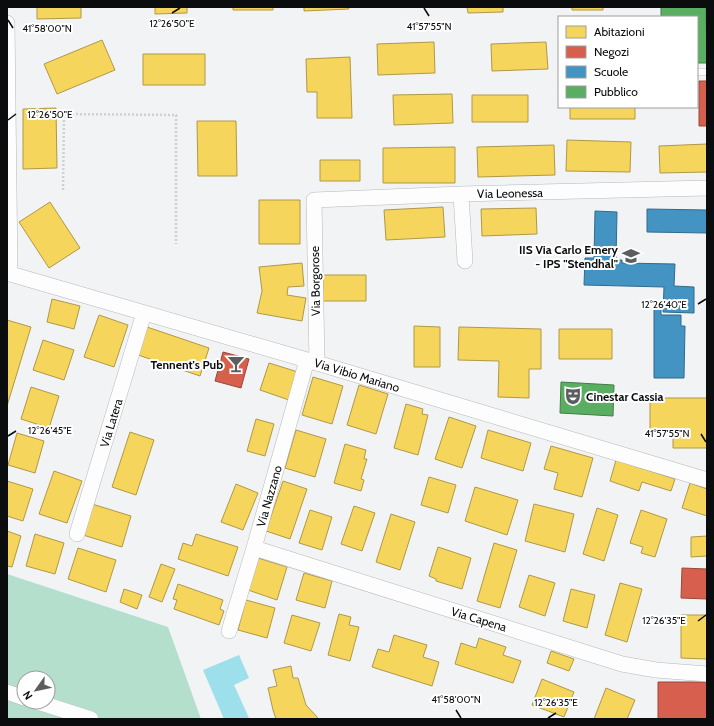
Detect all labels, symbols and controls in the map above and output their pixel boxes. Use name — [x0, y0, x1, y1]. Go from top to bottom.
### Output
legend — [558, 16, 698, 108]
text: 12°26'50"E — [149, 17, 195, 30]
text: 41°57'55"N — [406, 20, 452, 33]
text: 41°58'00"N — [22, 22, 72, 35]
text: Abitazioni — [594, 24, 644, 39]
text: Negozi — [594, 44, 629, 59]
text: Scuole — [594, 64, 628, 79]
text: Pubblico — [594, 84, 638, 99]
text: 12°26'50"E — [27, 108, 73, 121]
street label: Via Leonessa — [477, 185, 543, 201]
place label: IIS Via Carlo Emery - IPS "Stendhal" — [519, 242, 619, 271]
street label: Via Borgorose — [307, 246, 323, 316]
school or university icon: IIS Via Carlo Emery - IPS "Stendhal" — [621, 246, 641, 266]
text: 12°26'40"E — [641, 298, 687, 311]
bar icon: Tennent's Pub — [226, 354, 246, 374]
street label: Via Vibio Mariano — [312, 355, 402, 395]
place label: Tennent's Pub — [151, 357, 223, 372]
theatre icon: Cinestar Cassia — [563, 386, 583, 406]
place label: Cinestar Cassia — [586, 389, 663, 404]
street label: Via Latera — [97, 397, 126, 449]
text: 12°26'45"E — [28, 424, 72, 437]
text: 41°57'55"N — [644, 427, 690, 440]
street label: Via Nazzano — [253, 463, 285, 528]
street label: Via Capena — [449, 603, 509, 635]
text: 12°26'35"E — [642, 614, 686, 627]
north arrow — [16, 670, 56, 710]
text: N — [20, 688, 36, 703]
text: 41°58'00"N — [431, 693, 481, 706]
text: 12°26'35"E — [534, 696, 578, 709]

